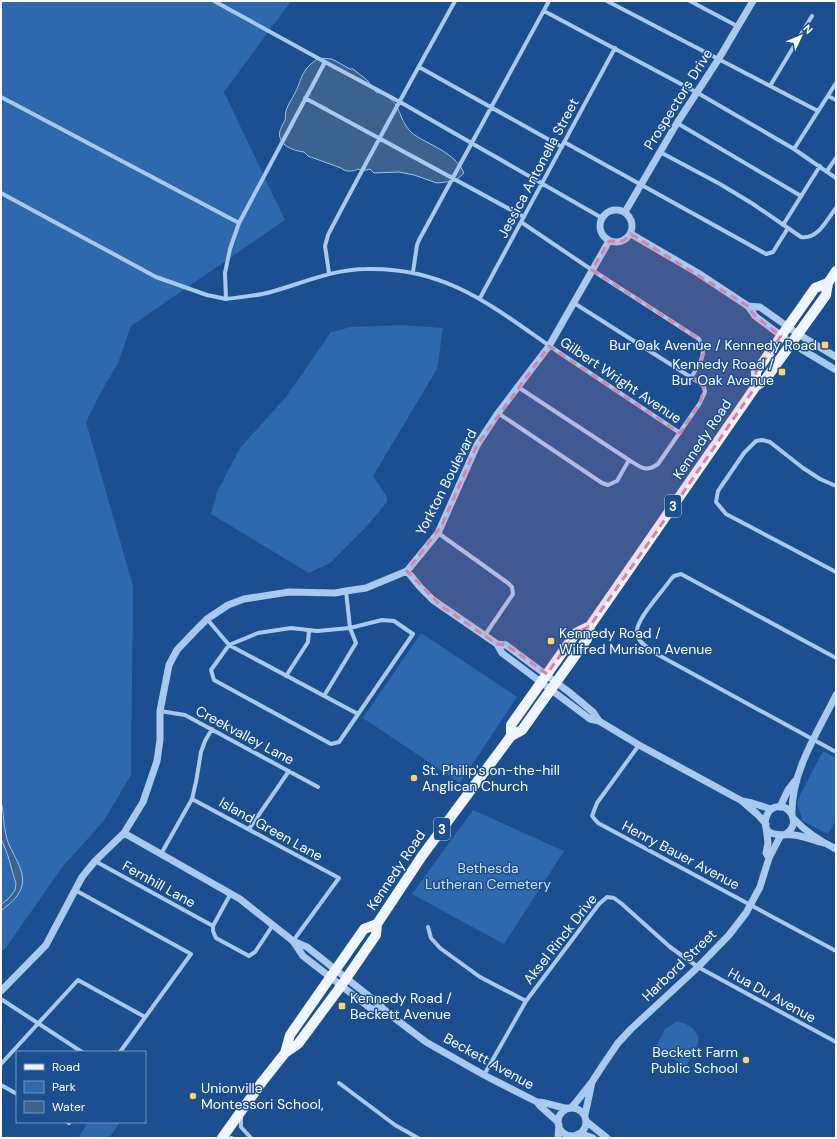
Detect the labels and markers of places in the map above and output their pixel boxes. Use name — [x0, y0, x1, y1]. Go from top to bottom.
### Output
place label: Bur Oak Avenue / Kennedy Road — [609, 336, 817, 354]
marker: Bur Oak Avenue / Kennedy Road — [820, 340, 830, 350]
place label: Kennedy Road / Bur Oak Avenue — [672, 355, 775, 389]
marker: Kennedy Road / Bur Oak Avenue — [777, 367, 787, 377]
place label: Kennedy Road / Wilfred Murison Avenue — [559, 624, 712, 658]
marker: Kennedy Road / Wilfred Murison Avenue — [546, 636, 556, 646]
place label: St. Philip's on-the-hill Anglican Church — [422, 761, 560, 795]
marker: St. Philip's on-the-hill Anglican Church — [409, 773, 419, 783]
place label: Kennedy Road / Beckett Avenue — [350, 989, 452, 1023]
marker: Kennedy Road / Beckett Avenue — [337, 1001, 347, 1011]
place label: Beckett Farm Public School — [651, 1043, 738, 1077]
marker: Beckett Farm Public School — [741, 1055, 751, 1065]
place label: Unionville Montessori School, — [201, 1079, 324, 1113]
marker: Unionville Montessori School, — [188, 1091, 198, 1101]

